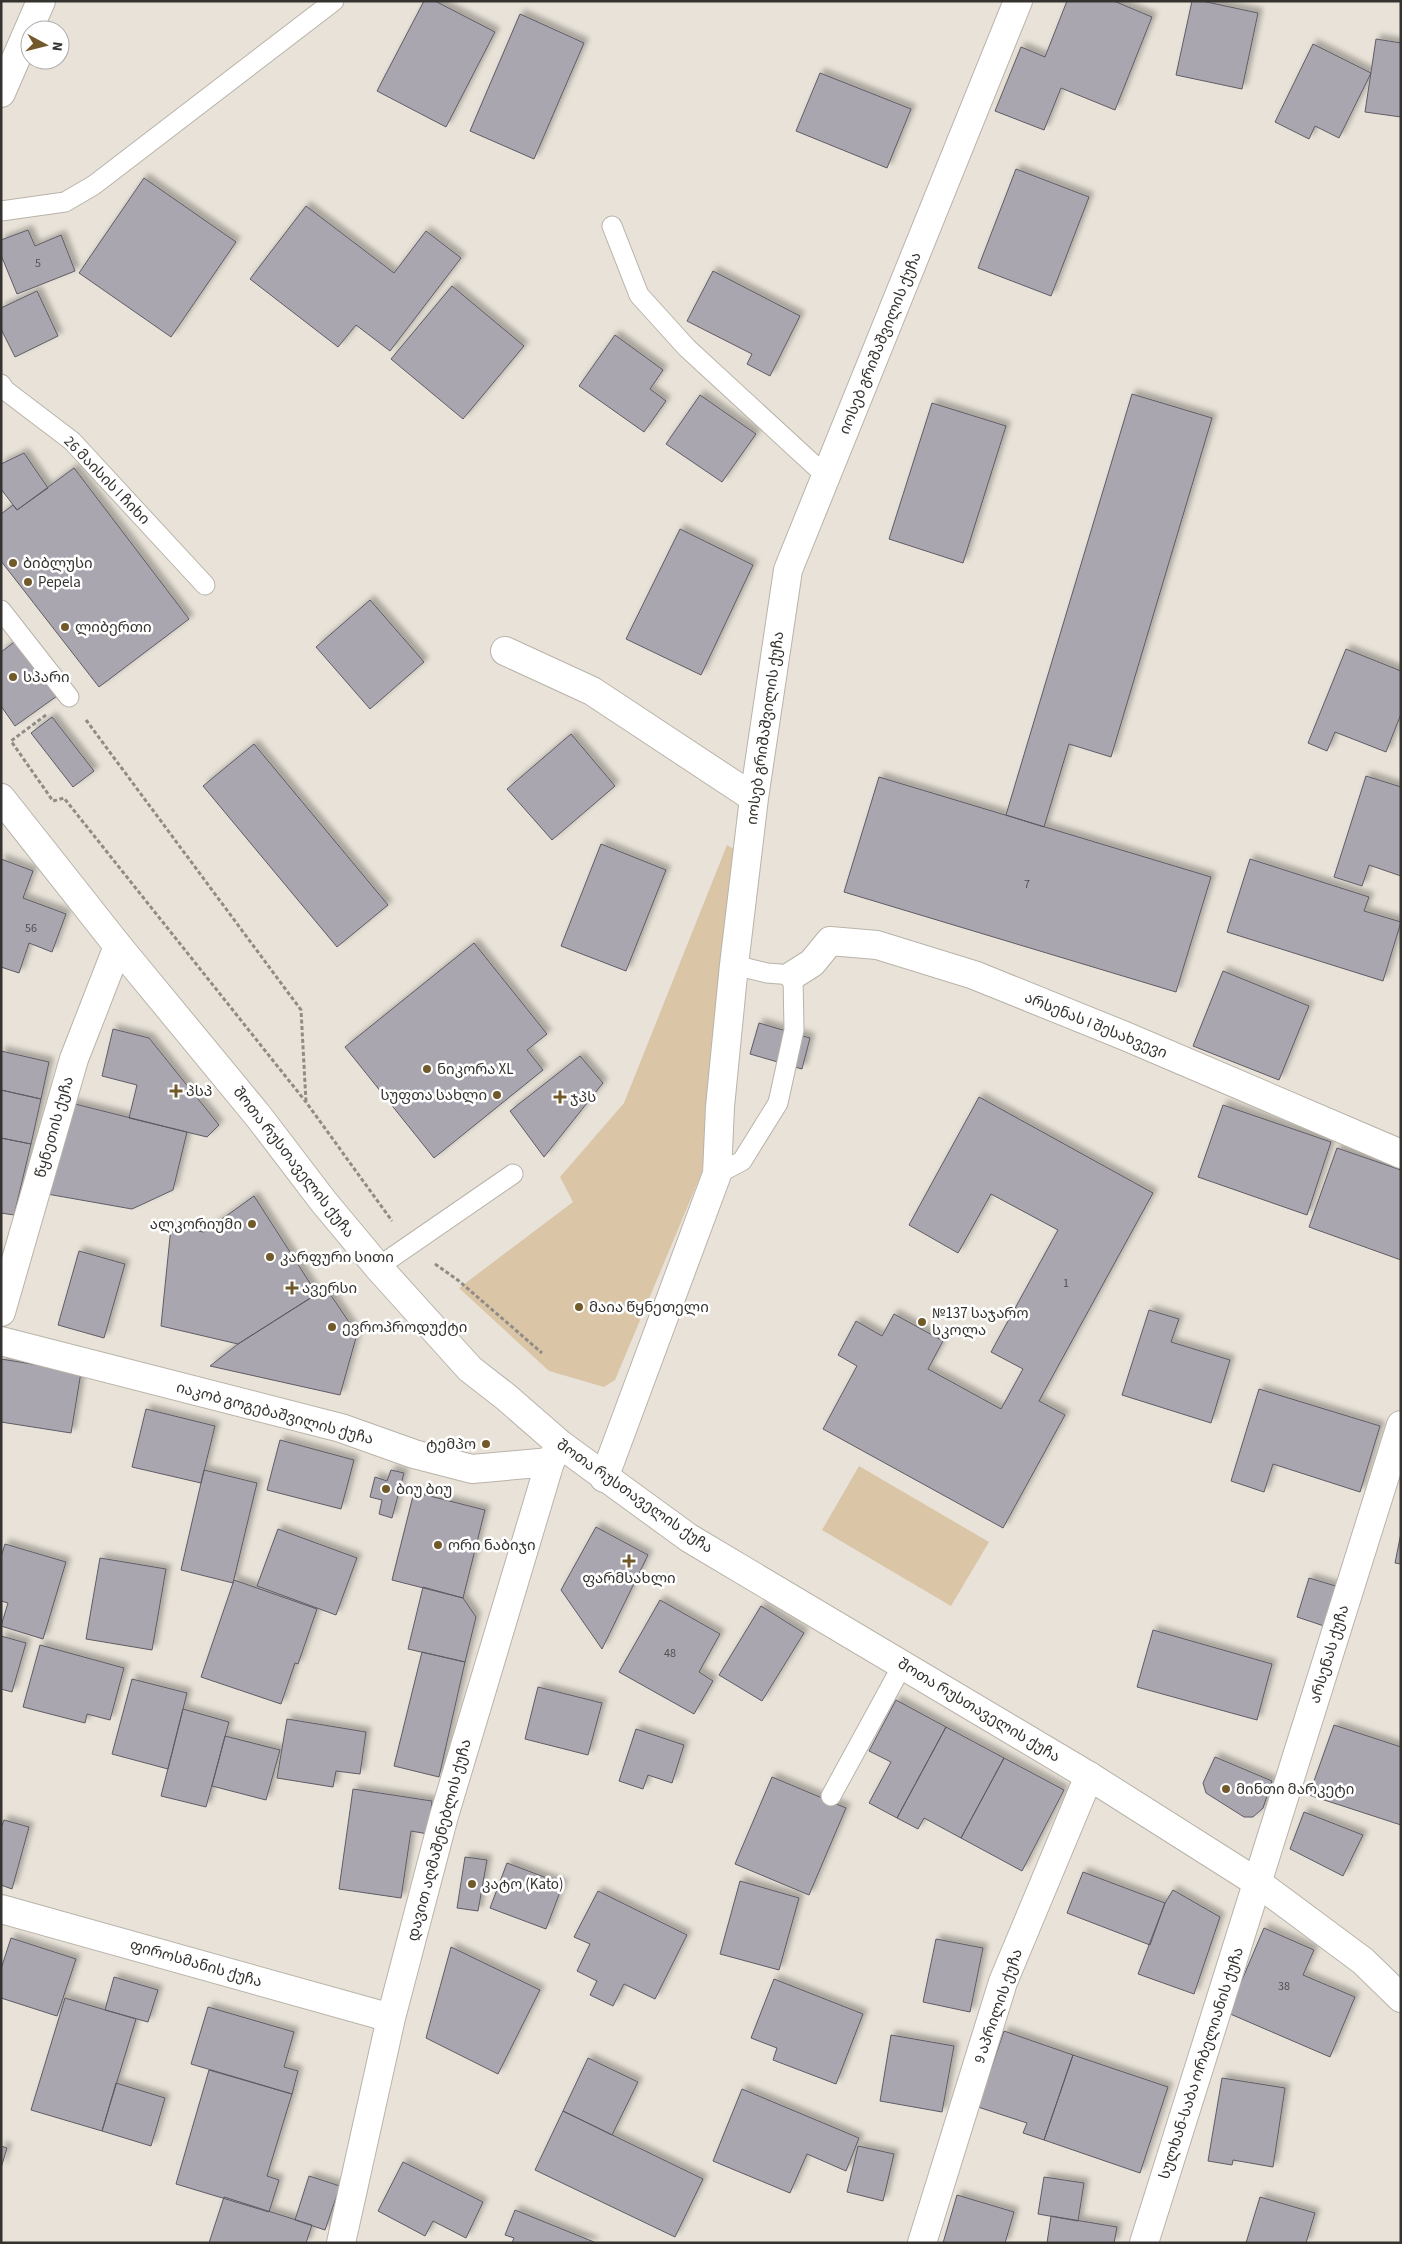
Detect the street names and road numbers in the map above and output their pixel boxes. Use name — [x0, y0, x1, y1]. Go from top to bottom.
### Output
street label: იოსებ გრიშაშვილის ქუჩა — [834, 249, 927, 438]
street label: 26 მაისის I ჩიხი — [59, 431, 154, 529]
street label: იოსებ გრიშაშვილის ქუჩა — [742, 630, 789, 826]
street label: არსენას I შესახვევი — [1021, 987, 1170, 1064]
street label: წყნეთის ქუჩა — [30, 1074, 79, 1180]
street label: შოთა რუსთაველის ქუჩა — [228, 1082, 359, 1242]
street label: იაკობ გოგებაშვილის ქუჩა — [174, 1377, 376, 1450]
street label: შოთა რუსთაველის ქუჩა — [552, 1434, 717, 1558]
street label: არსენას ქუჩა — [1305, 1602, 1354, 1706]
street label: შოთა რუსთაველის ქუჩა — [894, 1653, 1064, 1767]
street label: დავით აღმაშენებლის ქუჩა — [402, 1737, 477, 1944]
street label: ფიროსმანის ქუჩა — [127, 1935, 264, 1992]
street label: სულხან-საბა ორბელიანის ქუჩა — [1154, 1945, 1249, 2182]
street label: 9 აპრილის ქუჩა — [969, 1946, 1028, 2066]

